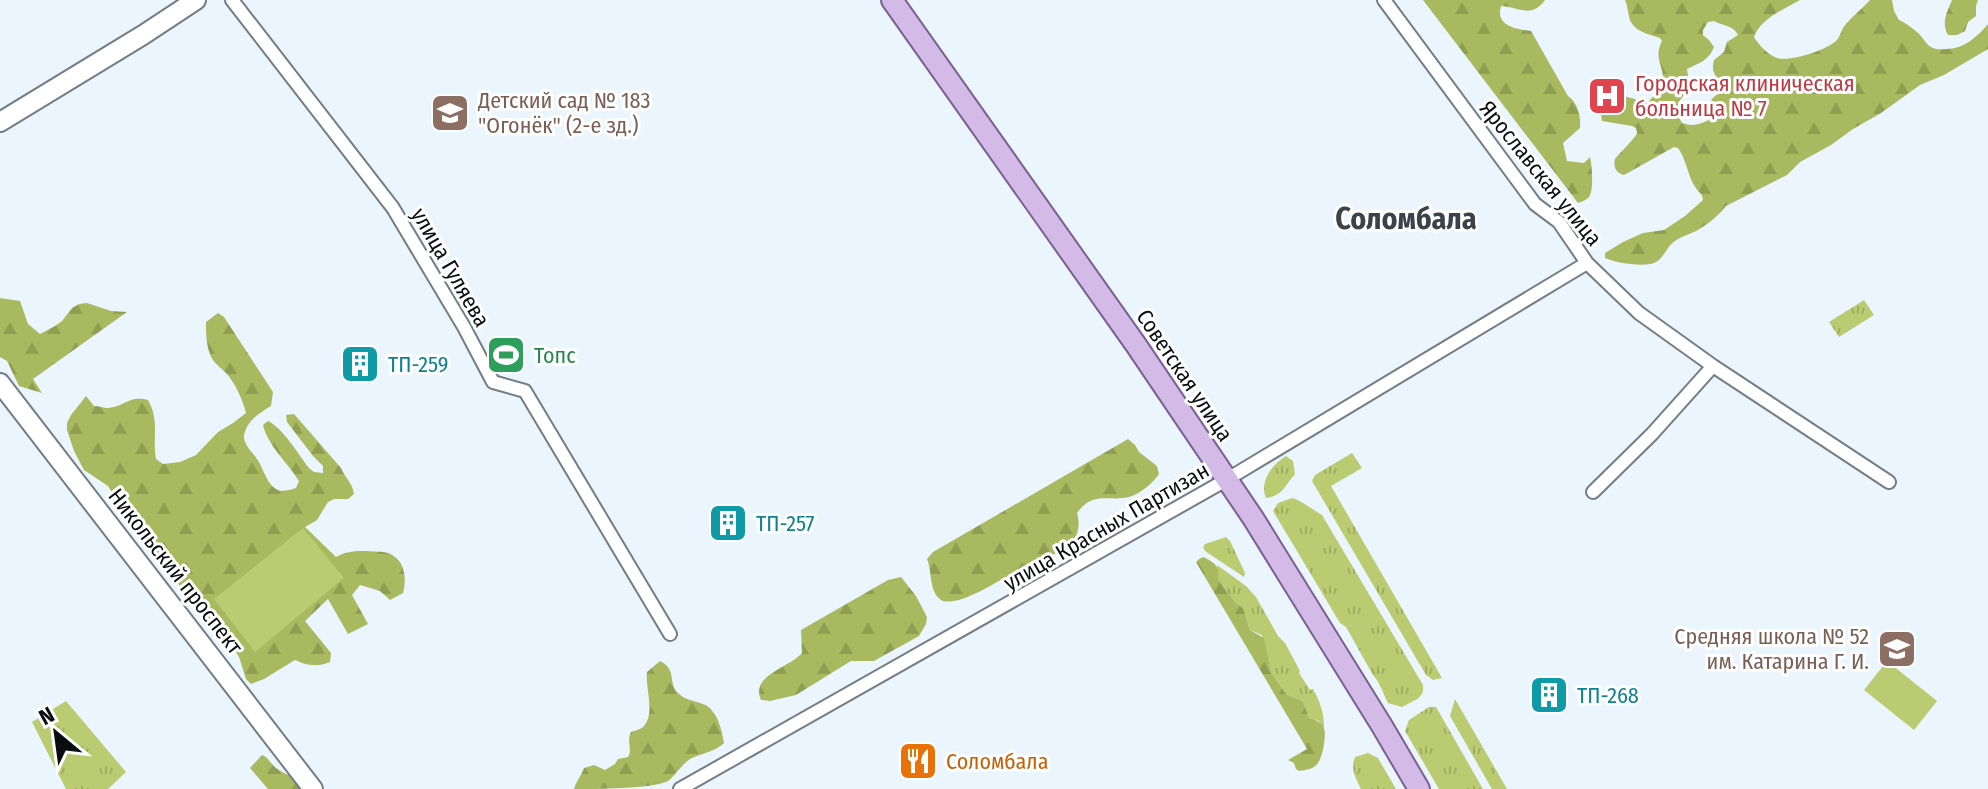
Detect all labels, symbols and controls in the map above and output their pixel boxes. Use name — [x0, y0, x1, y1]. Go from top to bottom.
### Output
place label: Городская клиническая больница № 7 — [1635, 70, 1855, 122]
hospital icon: Городская клиническая больница № 7 — [1586, 75, 1628, 117]
place label: Детский сад № 183 "Огонёк" (2-е зд.) — [477, 87, 651, 139]
school or university icon: Детский сад № 183 "Огонёк" (2-е зд.) — [429, 92, 471, 134]
street label: Ярославская улица — [1474, 95, 1607, 251]
district label: Соломбала — [1335, 201, 1477, 237]
street label: улица Гуляева — [406, 203, 495, 332]
street label: Советская улица — [1130, 304, 1239, 446]
sports icon: Топс — [485, 334, 527, 376]
place label: Топс — [534, 342, 576, 369]
building icon: ТП-259 — [339, 343, 381, 385]
place label: ТП-259 — [388, 351, 448, 378]
street label: улица Красных Партизан — [999, 457, 1214, 596]
street label: Никольский проспект — [103, 483, 249, 660]
building icon: ТП-257 — [707, 502, 749, 544]
place label: ТП-257 — [756, 510, 815, 537]
place label: Средняя школа № 52 им. Катарина Г. И. — [1674, 623, 1869, 675]
school or university icon: Средняя школа № 52 им. Катарина Г. И. — [1876, 628, 1918, 670]
building icon: ТП-268 — [1528, 674, 1570, 716]
place label: ТП-268 — [1577, 682, 1639, 709]
north arrow — [16, 693, 96, 773]
text: N — [34, 701, 59, 731]
restaurant icon: Соломбала — [897, 740, 939, 782]
place label: Соломбала — [946, 748, 1048, 775]

